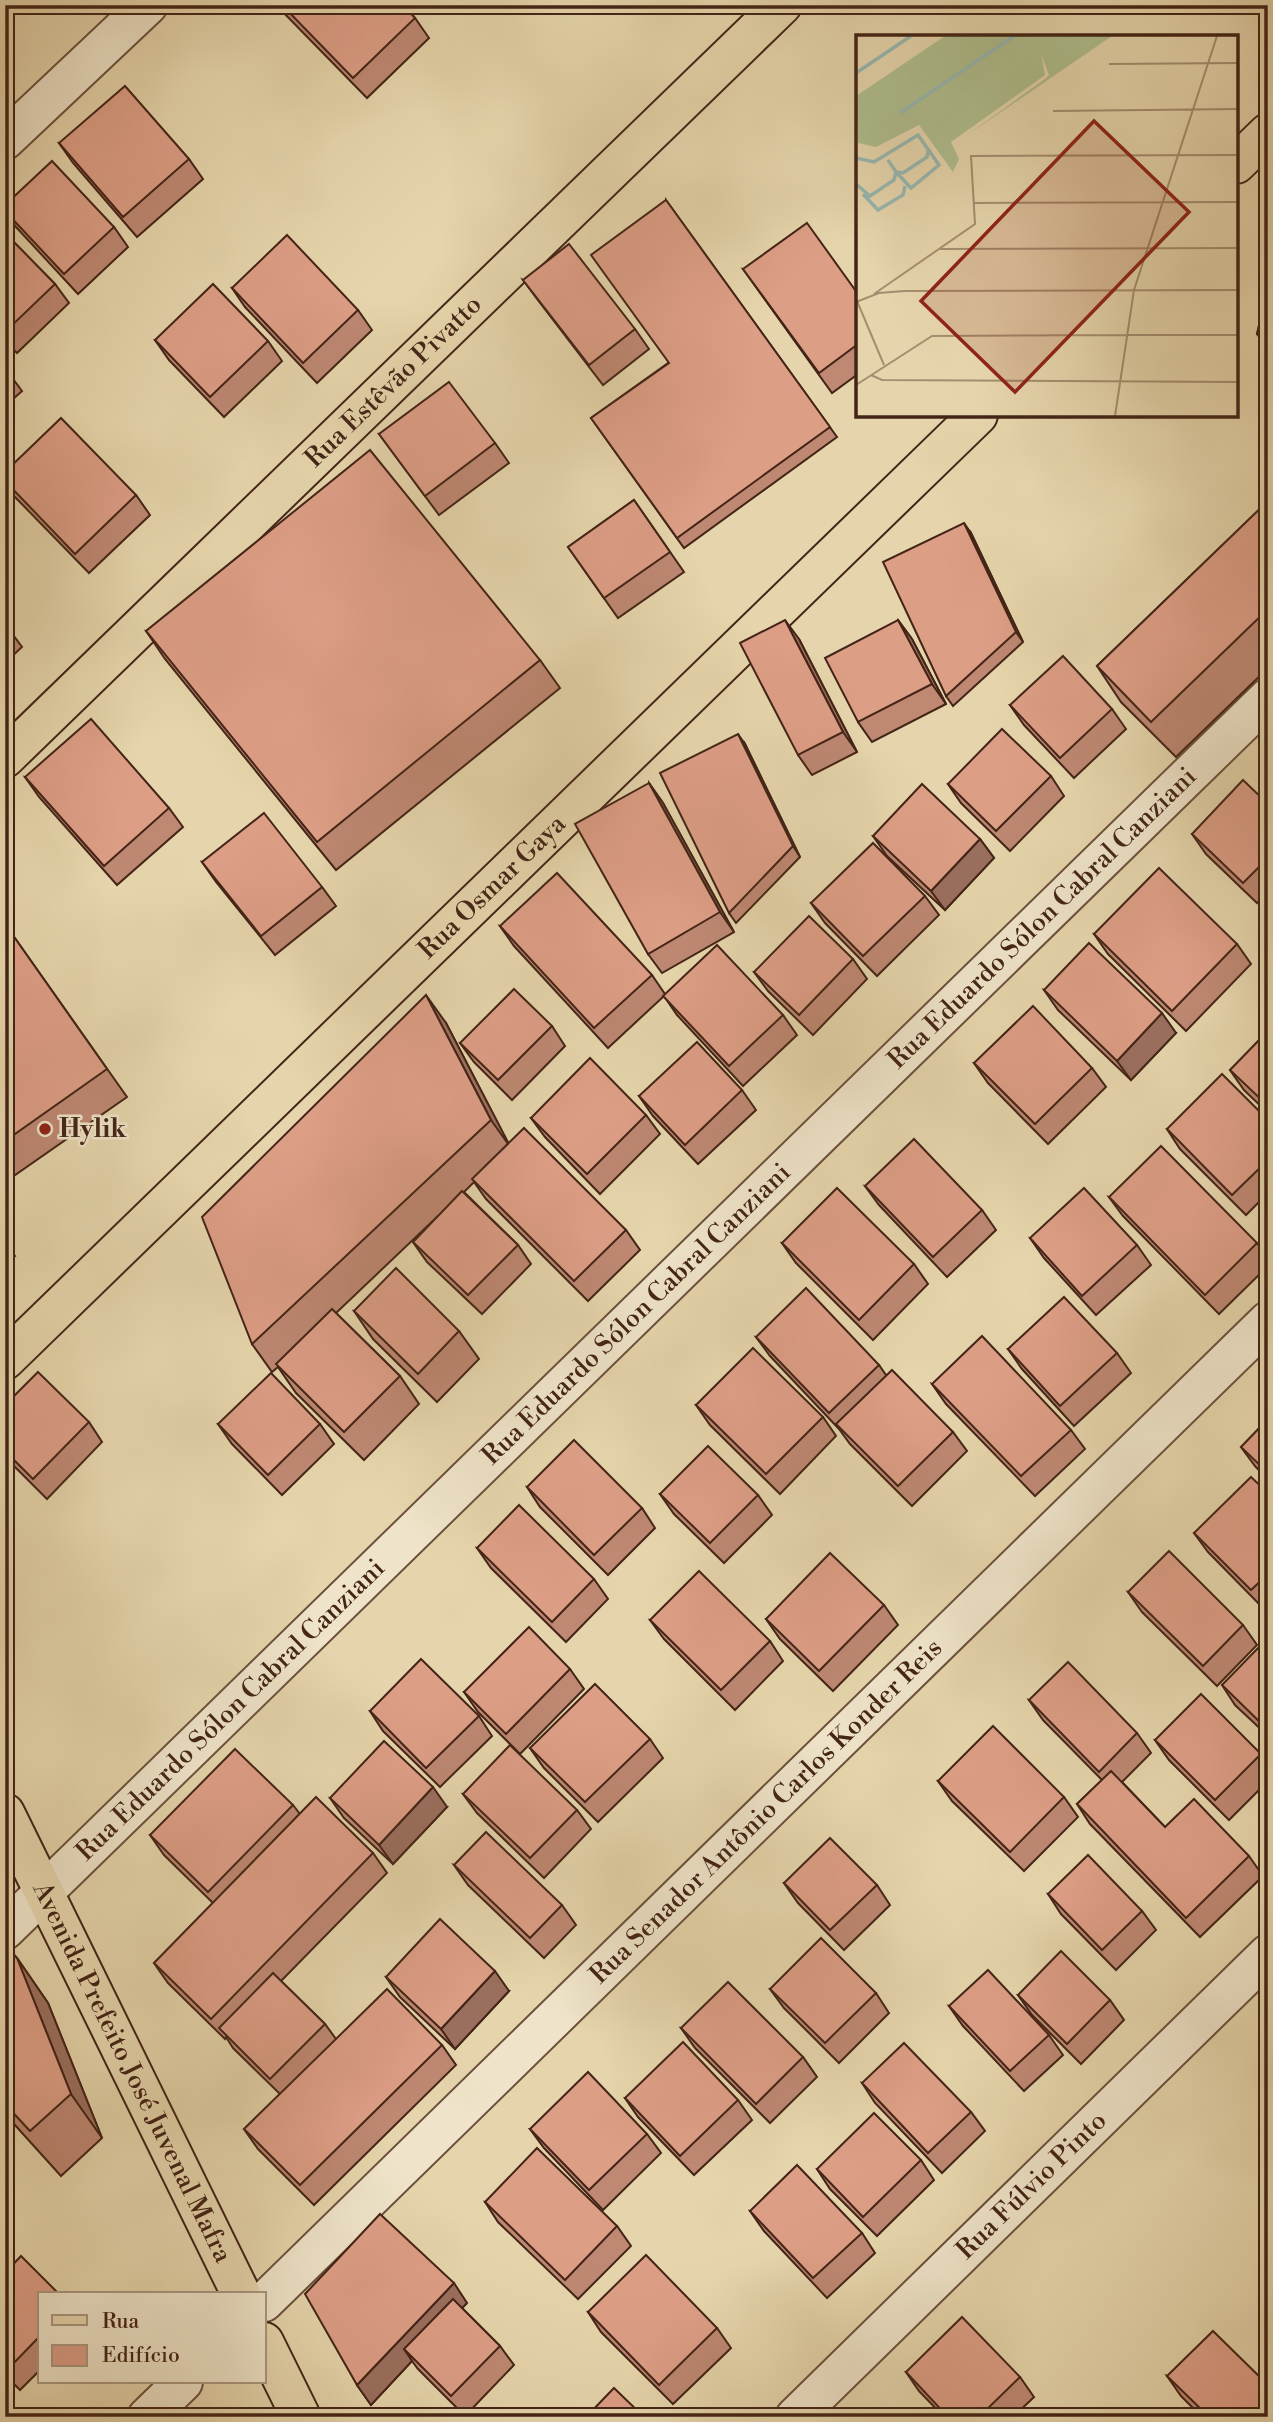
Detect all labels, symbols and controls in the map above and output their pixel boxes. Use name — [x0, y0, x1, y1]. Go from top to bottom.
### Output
inset map — [856, 35, 1238, 416]
street label: Rua Estêvão Pivatto — [298, 289, 489, 474]
street label: Rua Eduardo Sólon Cabral Canziani — [881, 761, 1203, 1076]
street label: Rua Osmar Gaya — [412, 807, 573, 966]
place label: Hylik — [59, 1113, 127, 1145]
marker: Hylik — [37, 1121, 53, 1137]
street label: Rua Eduardo Sólon Cabral Canziani — [475, 1157, 797, 1472]
street label: Rua Eduardo Sólon Cabral Canziani — [69, 1552, 392, 1868]
street label: Rua Senador Antônio Carlos Konder Reis — [583, 1632, 949, 1991]
street label: Avenida Prefeito José Juvenal Mafra — [25, 1876, 239, 2269]
street label: Rua Fúlvio Pinto — [950, 2105, 1113, 2266]
legend — [38, 2292, 266, 2384]
text: Rua — [102, 2309, 139, 2335]
text: Edifício — [102, 2343, 180, 2369]

